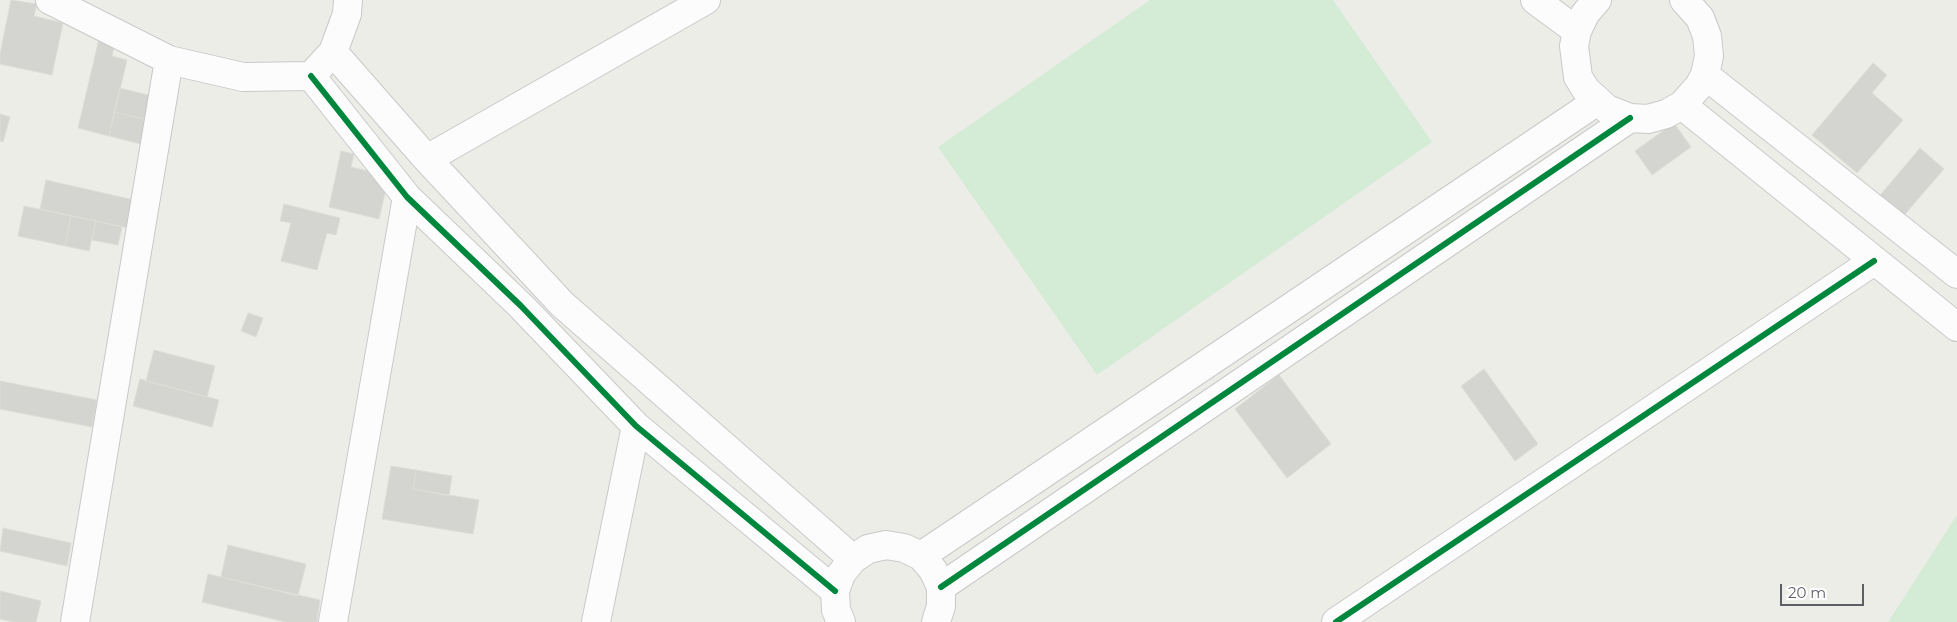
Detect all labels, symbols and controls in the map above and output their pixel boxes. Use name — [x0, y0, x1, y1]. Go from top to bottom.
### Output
scale bar — [1782, 574, 1866, 606]
text: 20 m — [1788, 583, 1826, 602]

